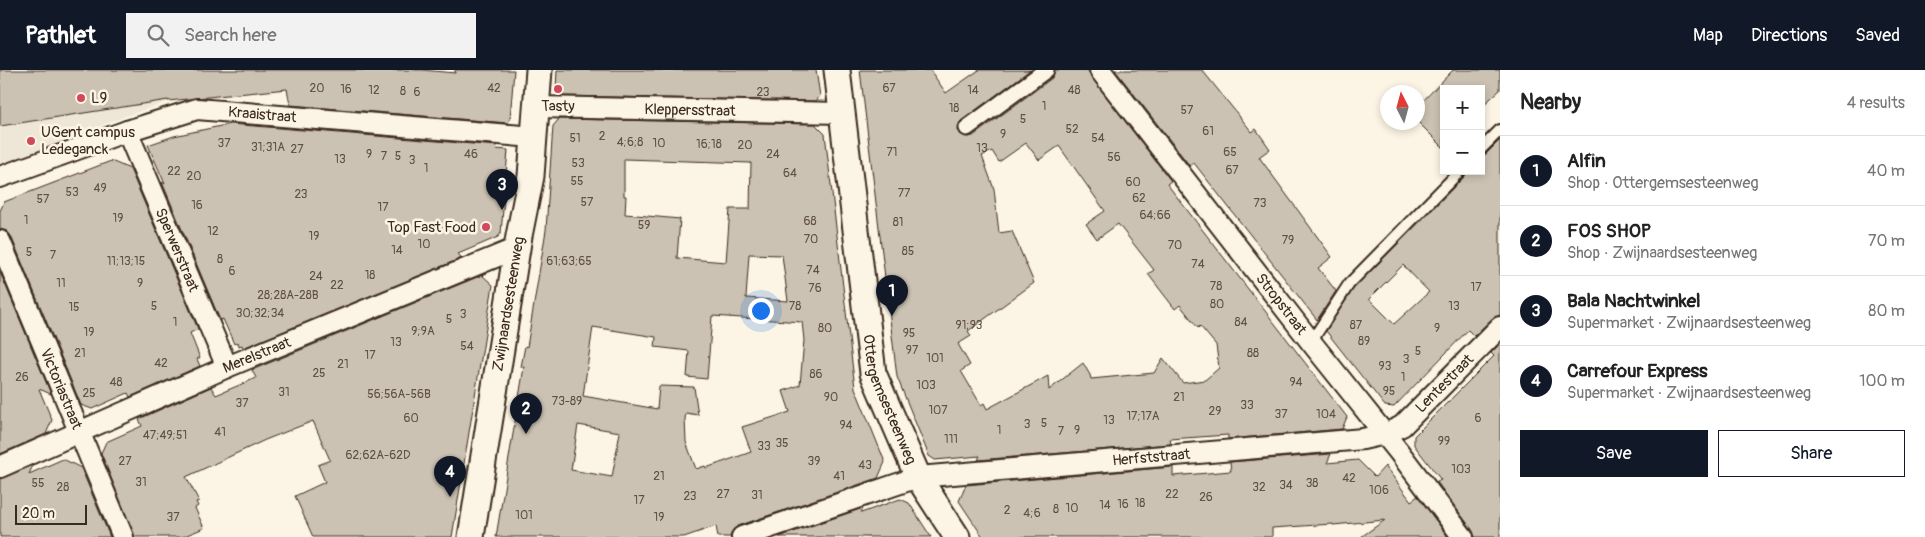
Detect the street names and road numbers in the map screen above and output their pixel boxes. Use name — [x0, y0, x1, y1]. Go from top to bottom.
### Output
street label: Kleppersstraat — [644, 100, 737, 121]
street label: Kraaistraat — [227, 103, 298, 127]
street label: Sperwerstraat — [151, 205, 203, 296]
street label: Zwijnaardsesteenweg — [489, 235, 529, 373]
street label: Stropstraat — [1251, 270, 1311, 340]
street label: Merelstraat — [220, 333, 295, 378]
street label: Ottergemsesteenweg — [858, 333, 920, 467]
street label: Victoriastraat — [36, 346, 87, 433]
street label: Lentestraat — [1411, 350, 1478, 417]
street label: Herfststraat — [1111, 445, 1192, 470]

